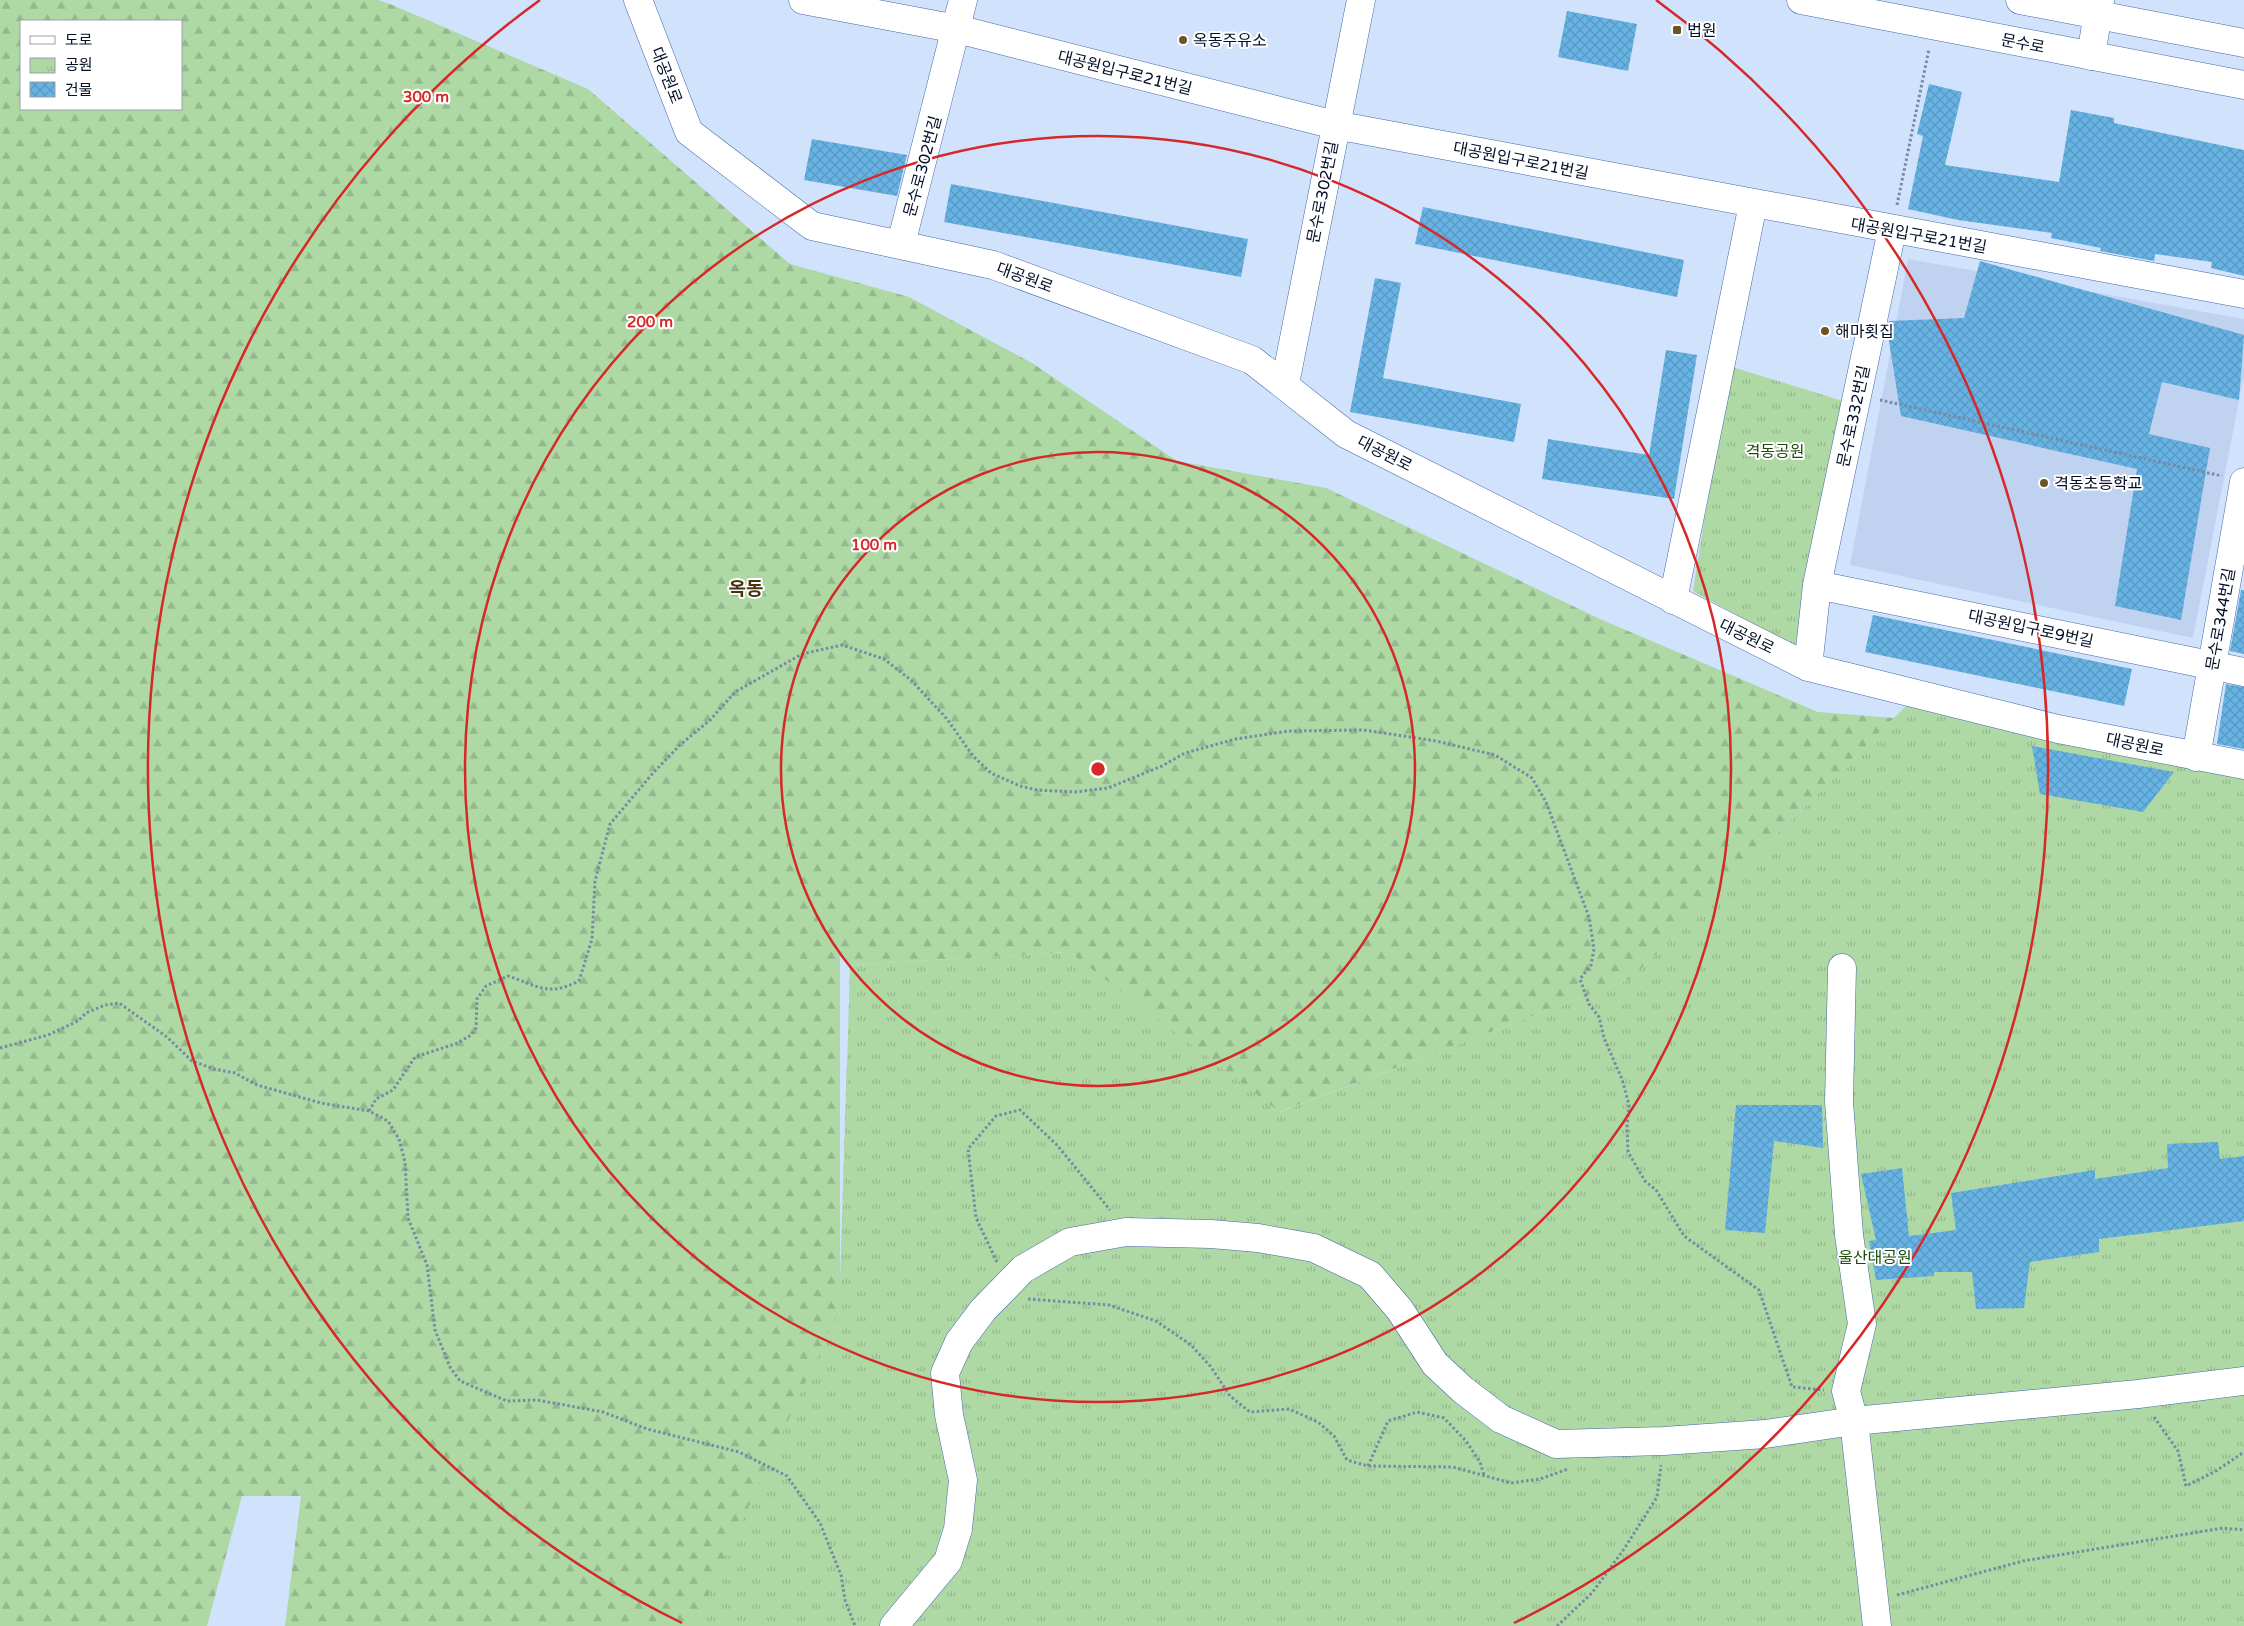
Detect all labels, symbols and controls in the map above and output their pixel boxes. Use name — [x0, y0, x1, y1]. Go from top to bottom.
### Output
legend — [20, 20, 182, 110]
place label: 법원 — [1687, 21, 1716, 41]
marker: 법원 — [1671, 24, 1683, 36]
street label: 문수로 — [1999, 30, 2047, 58]
text: 도로 — [65, 31, 93, 49]
place label: 옥동주유소 — [1193, 31, 1267, 51]
marker: 옥동주유소 — [1177, 34, 1189, 46]
street label: 대공원로 — [646, 44, 686, 107]
street label: 대공원입구로21번길 — [1055, 47, 1194, 99]
text: 공원 — [65, 56, 93, 74]
text: 건물 — [65, 81, 93, 99]
text: 300 m — [403, 88, 449, 106]
street label: 문수로302번길 — [900, 114, 946, 219]
street label: 대공원입구로21번길 — [1451, 138, 1590, 184]
street label: 문수로302번길 — [1303, 139, 1343, 245]
street label: 대공원입구로21번길 — [1849, 214, 1988, 258]
street label: 대공원로 — [994, 258, 1056, 297]
text: 200 m — [627, 313, 673, 331]
place label: 해마횟집 — [1835, 322, 1894, 342]
marker: 해마횟집 — [1819, 325, 1831, 337]
street label: 문수로332번길 — [1833, 363, 1875, 469]
street label: 대공원로 — [1354, 432, 1416, 476]
park label: 격동공원 — [1746, 442, 1804, 462]
place label: 격동초등학교 — [2054, 474, 2142, 494]
marker: 격동초등학교 — [2038, 477, 2050, 489]
text: 100 m — [851, 536, 897, 554]
street label: 문수로344번길 — [2202, 566, 2240, 672]
district label: 옥동 — [729, 578, 763, 600]
street label: 대공원입구로9번길 — [1966, 606, 2095, 652]
street label: 대공원로 — [1716, 615, 1778, 659]
street label: 대공원로 — [2104, 729, 2166, 761]
centre of rings — [1089, 760, 1107, 778]
park label: 울산대공원 — [1838, 1248, 1912, 1268]

